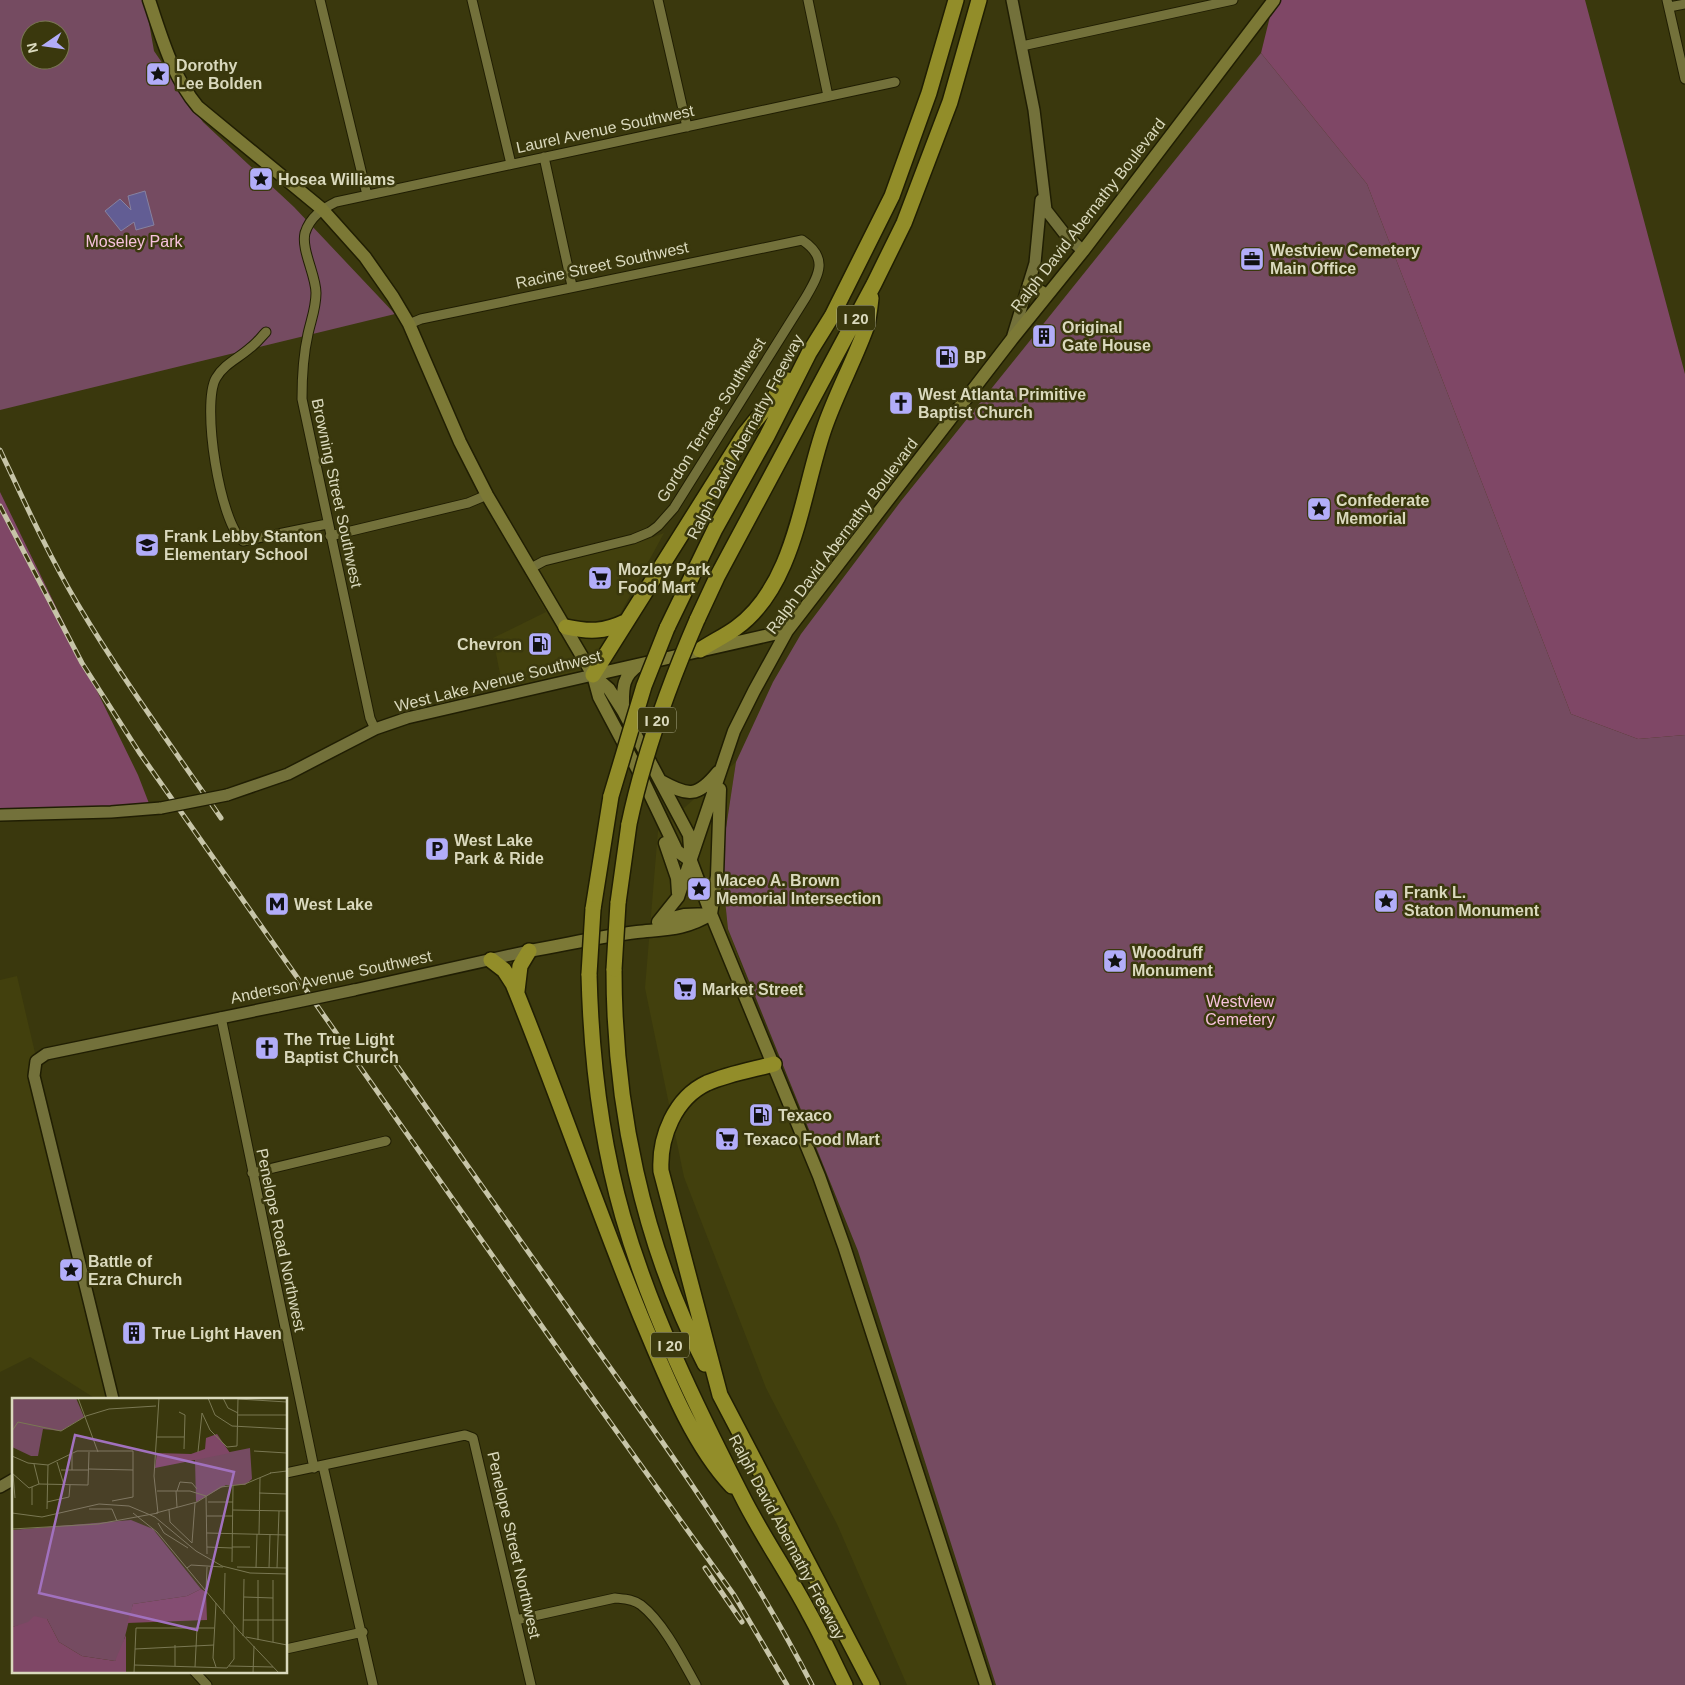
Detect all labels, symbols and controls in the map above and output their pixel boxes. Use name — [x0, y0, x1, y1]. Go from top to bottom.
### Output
north arrow — [20, 20, 70, 70]
text: N — [23, 41, 41, 55]
place label: Dorothy Lee Bolden — [176, 57, 262, 92]
place icon: Dorothy Lee Bolden — [145, 61, 171, 87]
street label: Laurel Avenue Southwest — [515, 102, 696, 156]
street label: Ralph David Abernathy Boulevard — [1007, 115, 1169, 315]
place icon: Hosea Williams — [248, 166, 274, 192]
place label: Hosea Williams — [278, 171, 395, 188]
park label: Moseley Park — [86, 233, 183, 250]
street label: Racine Street Southwest — [514, 238, 690, 292]
place label: Westview Cemetery Main Office — [1270, 242, 1420, 277]
office icon: Westview Cemetery Main Office — [1239, 246, 1265, 272]
road number: I 20 — [837, 306, 875, 330]
place label: Original Gate House — [1062, 319, 1151, 354]
building icon: Original Gate House — [1031, 323, 1057, 349]
street label: Ralph David Abernathy Freeway — [684, 332, 806, 542]
street label: Gordon Terrace Southwest — [653, 334, 769, 505]
fuel station icon: BP — [934, 344, 960, 370]
place label: BP — [964, 349, 987, 366]
place label: West Atlanta Primitive Baptist Church — [918, 386, 1086, 421]
church icon: West Atlanta Primitive Baptist Church — [888, 390, 914, 416]
street label: Browning Street Southwest — [309, 397, 365, 590]
street label: Ralph David Abernathy Boulevard — [763, 435, 921, 637]
place label: Confederate Memorial — [1336, 492, 1429, 527]
place icon: Confederate Memorial — [1306, 496, 1332, 522]
place label: Frank Lebby Stanton Elementary School — [164, 528, 323, 563]
school or university icon: Frank Lebby Stanton Elementary School — [134, 532, 160, 558]
place label: Mozley Park Food Mart — [618, 561, 711, 596]
supermarket icon: Mozley Park Food Mart — [587, 565, 613, 591]
fuel station icon: Chevron — [527, 631, 553, 657]
place label: Chevron — [457, 636, 522, 653]
street label: West Lake Avenue Southwest — [393, 647, 603, 715]
road number: I 20 — [638, 708, 676, 732]
place label: West Lake Park & Ride — [454, 832, 544, 867]
parking icon: West Lake Park & Ride — [424, 836, 450, 862]
place label: Maceo A. Brown Memorial Intersection — [716, 872, 881, 907]
place icon: Maceo A. Brown Memorial Intersection — [686, 876, 712, 902]
place label: Frank L. Staton Monument — [1404, 884, 1540, 919]
place icon: Frank L. Staton Monument — [1373, 888, 1399, 914]
metro station icon: West Lake — [264, 891, 290, 917]
place label: West Lake — [294, 896, 373, 913]
place label: Woodruff Monument — [1132, 944, 1214, 979]
street label: Anderson Avenue Southwest — [229, 947, 434, 1007]
place icon: Woodruff Monument — [1102, 948, 1128, 974]
supermarket icon: Market Street — [672, 976, 698, 1002]
place label: Market Street — [702, 981, 804, 998]
park label: Westview Cemetery — [1205, 993, 1275, 1028]
place label: The True Light Baptist Church — [284, 1031, 399, 1066]
church icon: The True Light Baptist Church — [254, 1035, 280, 1061]
fuel station icon: Texaco — [748, 1102, 774, 1128]
place label: Texaco — [778, 1107, 832, 1124]
supermarket icon: Texaco Food Mart — [714, 1126, 740, 1152]
place label: Texaco Food Mart — [744, 1131, 880, 1148]
street label: Penelope Road Northwest — [253, 1147, 309, 1334]
place label: Battle of Ezra Church — [88, 1253, 182, 1288]
place icon: Battle of Ezra Church — [58, 1257, 84, 1283]
building icon: True Light Haven — [121, 1320, 147, 1346]
place label: True Light Haven — [152, 1325, 282, 1342]
road number: I 20 — [651, 1332, 689, 1358]
inset map — [12, 1398, 288, 1672]
street label: Ralph David Abernathy Freeway — [726, 1432, 848, 1642]
street label: Penelope Street Northwest — [484, 1450, 544, 1641]

